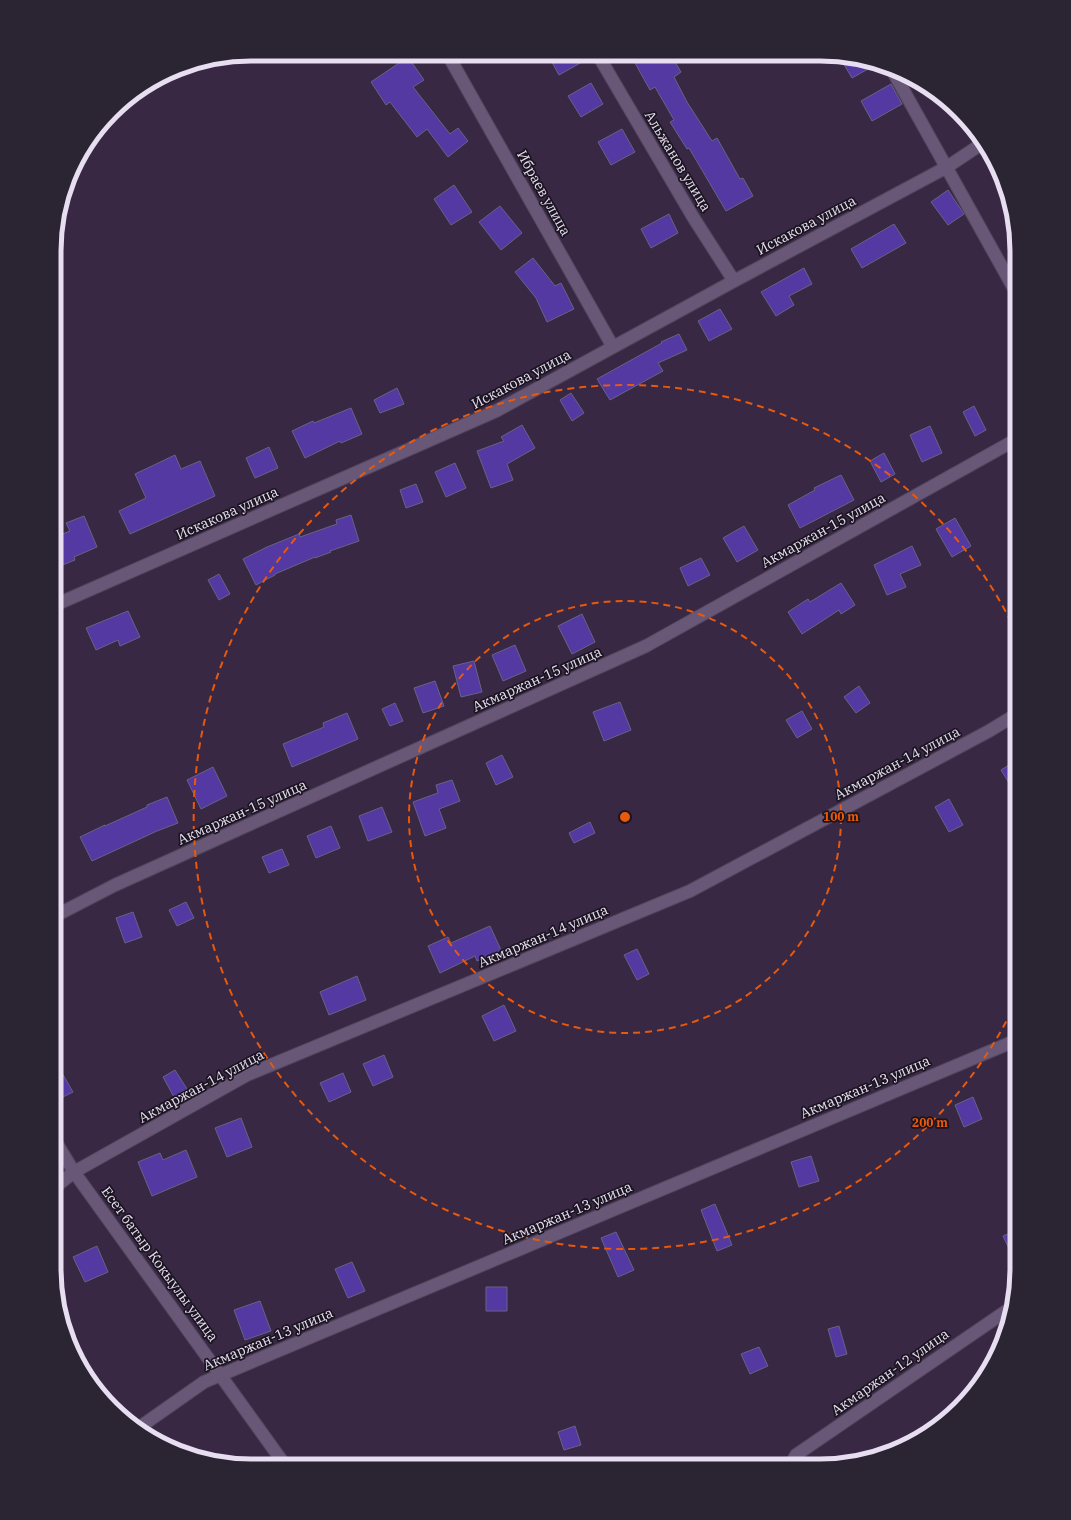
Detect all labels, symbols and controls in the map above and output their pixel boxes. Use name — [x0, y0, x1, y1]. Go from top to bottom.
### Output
street label: Альжанов улица — [641, 107, 715, 215]
street label: Ибраев улица — [513, 147, 575, 239]
street label: Искакова улица — [753, 191, 859, 259]
street label: Искакова улица — [468, 345, 574, 413]
street label: Искакова улица — [173, 482, 281, 544]
street label: Акмаржан-15 улица — [758, 488, 889, 572]
street label: Акмаржан-15 улица — [470, 642, 605, 716]
street label: Акмаржан-14 улица — [831, 722, 963, 804]
street label: Акмаржан-15 улица — [175, 775, 310, 849]
text: 100 m — [823, 809, 859, 824]
centre of rings — [618, 810, 632, 824]
street label: Акмаржан-14 улица — [475, 900, 611, 972]
street label: Акмаржан-14 улица — [135, 1045, 267, 1127]
street label: Акмаржан-13 улица — [797, 1051, 933, 1123]
text: 200 m — [912, 1115, 948, 1130]
street label: Акмаржан-13 улица — [499, 1177, 635, 1249]
street label: Есет батыр Кокыулы улица — [98, 1183, 223, 1345]
street label: Акмаржан-13 улица — [200, 1303, 336, 1375]
street label: Акмаржан-12 улица — [828, 1324, 953, 1419]

